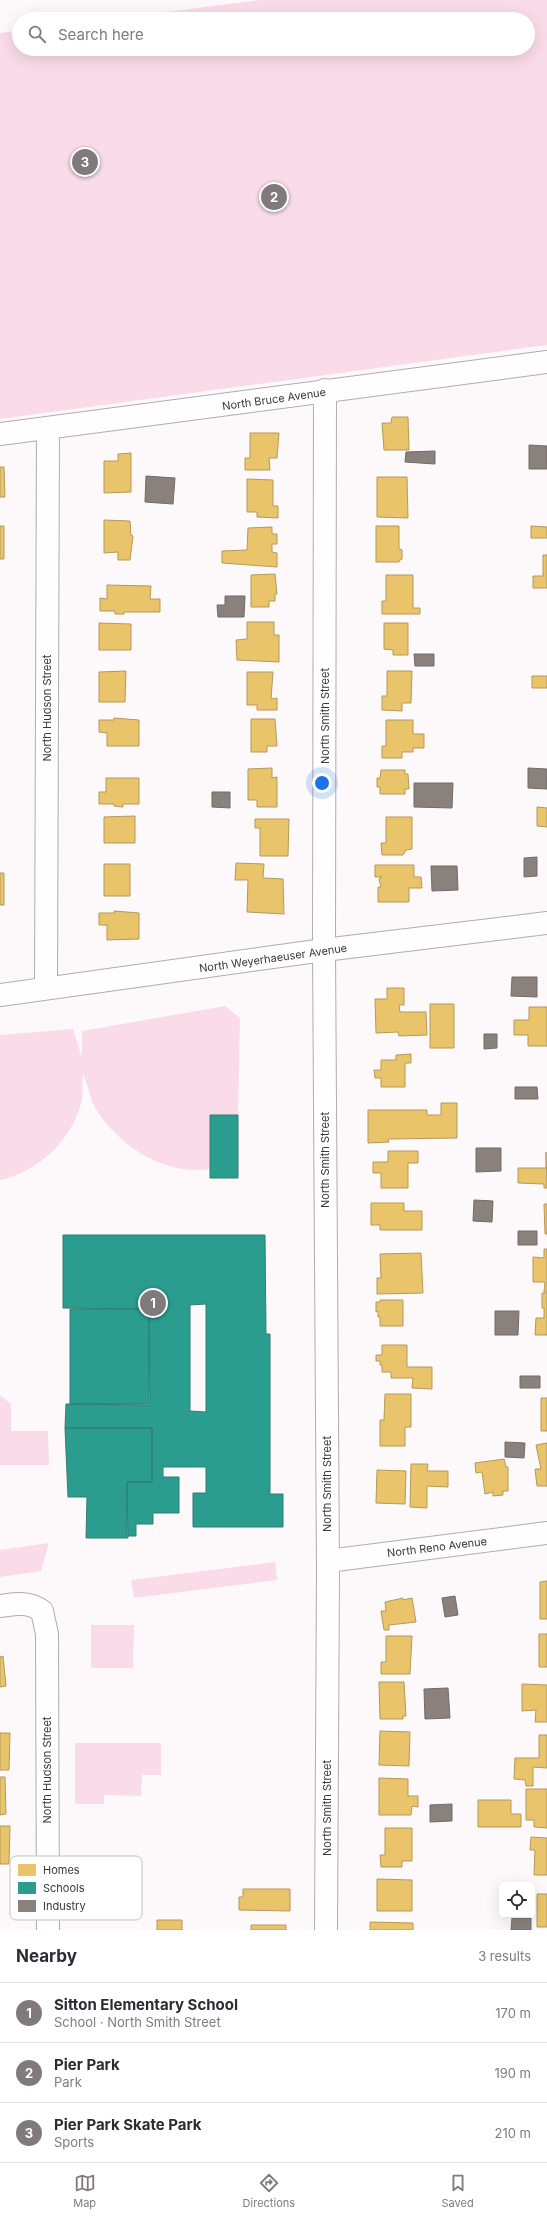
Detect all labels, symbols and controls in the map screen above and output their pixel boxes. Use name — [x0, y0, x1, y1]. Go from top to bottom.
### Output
search box — [12, 12, 535, 56]
icon: search — [26, 23, 48, 45]
text: Search here — [58, 25, 144, 44]
pin: 3 — [72, 147, 98, 177]
pin: 2 — [261, 182, 287, 212]
street label: North Bruce Avenue — [221, 385, 327, 413]
street label: North Hudson Street — [40, 654, 54, 761]
street label: North Smith Street — [318, 668, 332, 764]
your location — [312, 773, 332, 793]
street label: North Weyerhaeuser Avenue — [198, 941, 348, 975]
street label: North Smith Street — [318, 1112, 332, 1208]
pin: 1 — [140, 1288, 166, 1318]
street label: North Smith Street — [320, 1436, 334, 1532]
street label: North Reno Avenue — [386, 1534, 488, 1560]
street label: North Hudson Street — [40, 1716, 54, 1823]
street label: North Smith Street — [320, 1760, 334, 1856]
legend — [10, 1856, 142, 1920]
text: Homes — [43, 1863, 80, 1877]
text: Schools — [43, 1881, 85, 1895]
map controls — [499, 1882, 535, 1918]
button: locate — [499, 1882, 535, 1918]
text: Industry — [43, 1899, 86, 1913]
text: Nearby — [16, 1946, 77, 1966]
text: 3 results — [478, 1948, 531, 1964]
text: Sitton Elementary School — [54, 1995, 238, 2014]
text: 1 — [26, 2005, 32, 2021]
text: 170 m — [495, 2005, 531, 2021]
text: School · North Smith Street — [54, 2014, 221, 2030]
text: Pier Park — [54, 2055, 120, 2074]
text: 2 — [25, 2065, 33, 2081]
text: 190 m — [494, 2065, 531, 2081]
text: Park — [54, 2074, 82, 2090]
text: Pier Park Skate Park — [54, 2115, 202, 2134]
text: 3 — [25, 2125, 33, 2141]
text: 210 m — [495, 2125, 531, 2141]
text: Sports — [54, 2134, 94, 2150]
tab: Map — [73, 2172, 96, 2210]
tab: Directions — [243, 2172, 295, 2210]
tab: Saved — [442, 2172, 474, 2210]

